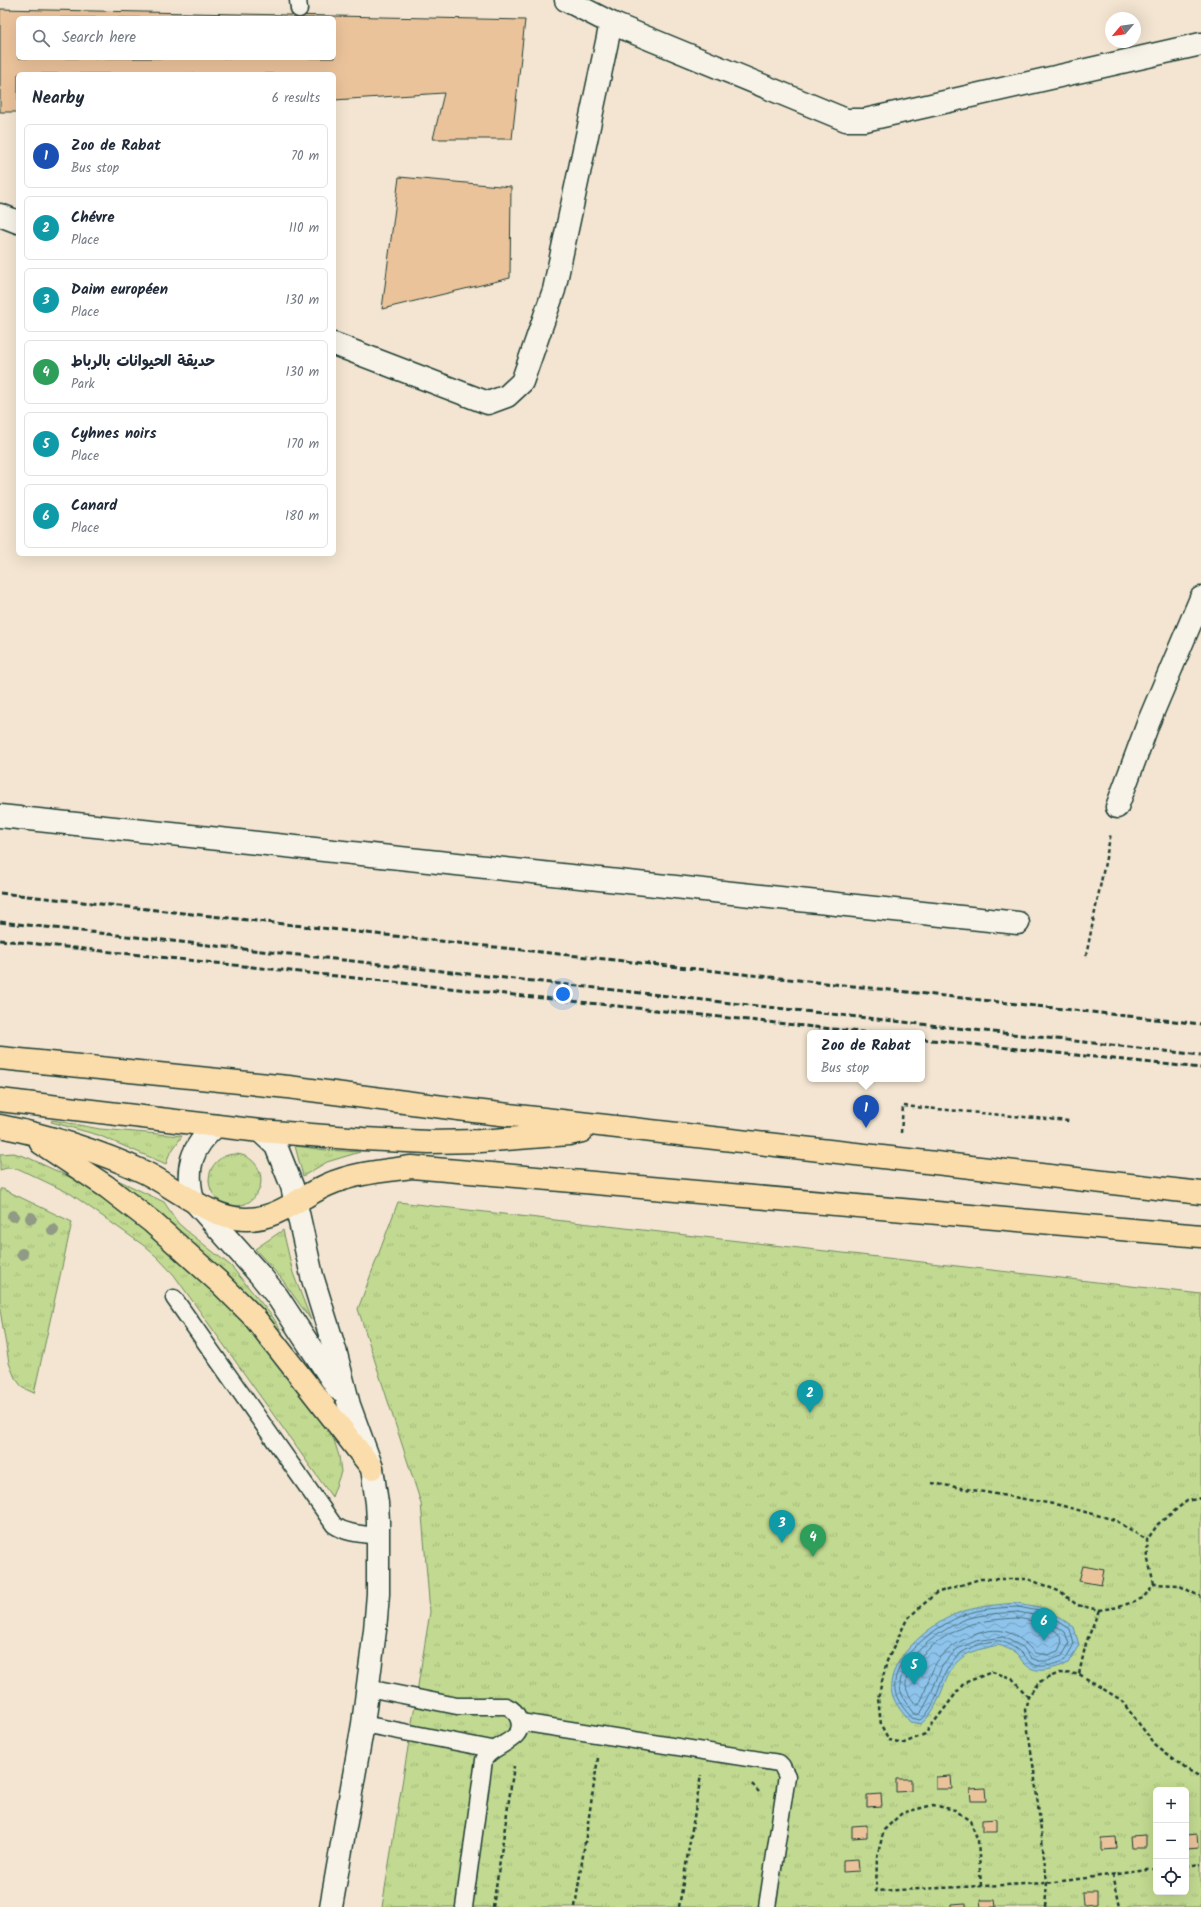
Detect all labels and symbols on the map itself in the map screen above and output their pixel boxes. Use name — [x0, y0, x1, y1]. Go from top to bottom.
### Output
north arrow — [1105, 12, 1141, 48]
your location — [553, 984, 573, 1004]
pin: 1 — [853, 1095, 879, 1128]
pin: 2 — [797, 1380, 823, 1413]
pin: 3 — [769, 1510, 795, 1543]
pin: 4 — [800, 1524, 826, 1557]
pin: 6 — [1031, 1608, 1057, 1641]
pin: 5 — [901, 1652, 927, 1685]

